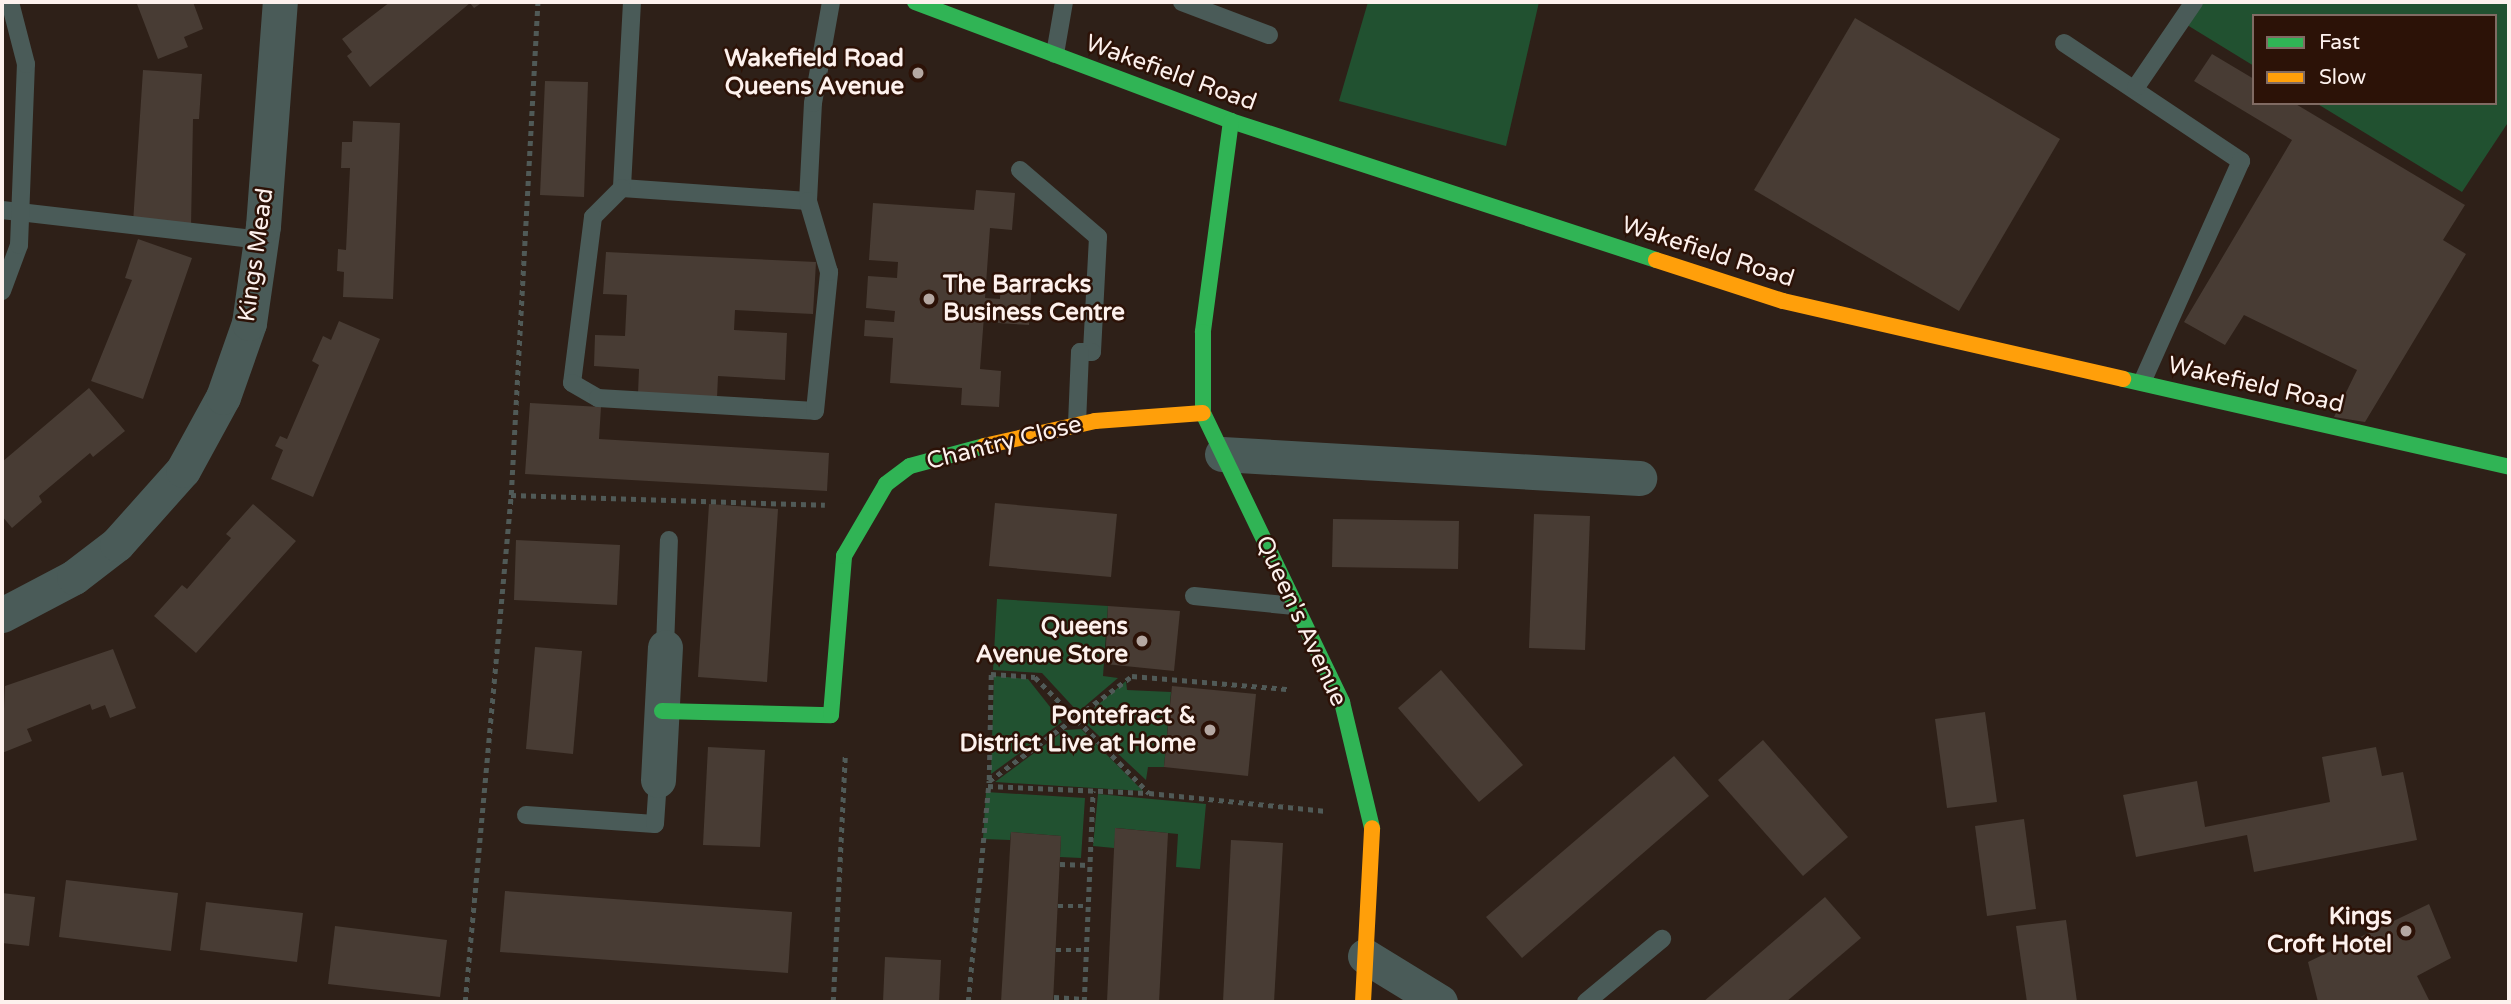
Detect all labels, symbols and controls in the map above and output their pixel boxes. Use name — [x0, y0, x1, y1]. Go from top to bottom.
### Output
legend — [2252, 14, 2497, 105]
street label: Wakefield Road — [1082, 29, 1260, 117]
text: Fast — [2319, 30, 2360, 55]
place label: Wakefield Road Queens Avenue — [724, 45, 904, 101]
marker: Wakefield Road Queens Avenue — [910, 65, 926, 81]
text: Slow — [2319, 65, 2366, 90]
street label: Kings Mead — [232, 186, 280, 324]
street label: Wakefield Road — [1618, 211, 1798, 293]
place label: The Barracks Business Centre — [943, 271, 1125, 327]
marker: The Barracks Business Centre — [921, 291, 937, 307]
street label: Wakefield Road — [2165, 351, 2347, 419]
street label: Chantry Close — [923, 410, 1085, 476]
street label: Queen's Avenue — [1249, 531, 1353, 711]
place label: Queens Avenue Store — [976, 613, 1128, 669]
marker: Queens Avenue Store — [1134, 633, 1150, 649]
place label: Pontefract & District Live at Home — [960, 702, 1196, 758]
marker: Pontefract & District Live at Home — [1202, 722, 1218, 738]
place label: Kings Croft Hotel — [2267, 903, 2392, 959]
marker: Kings Croft Hotel — [2398, 923, 2414, 939]

